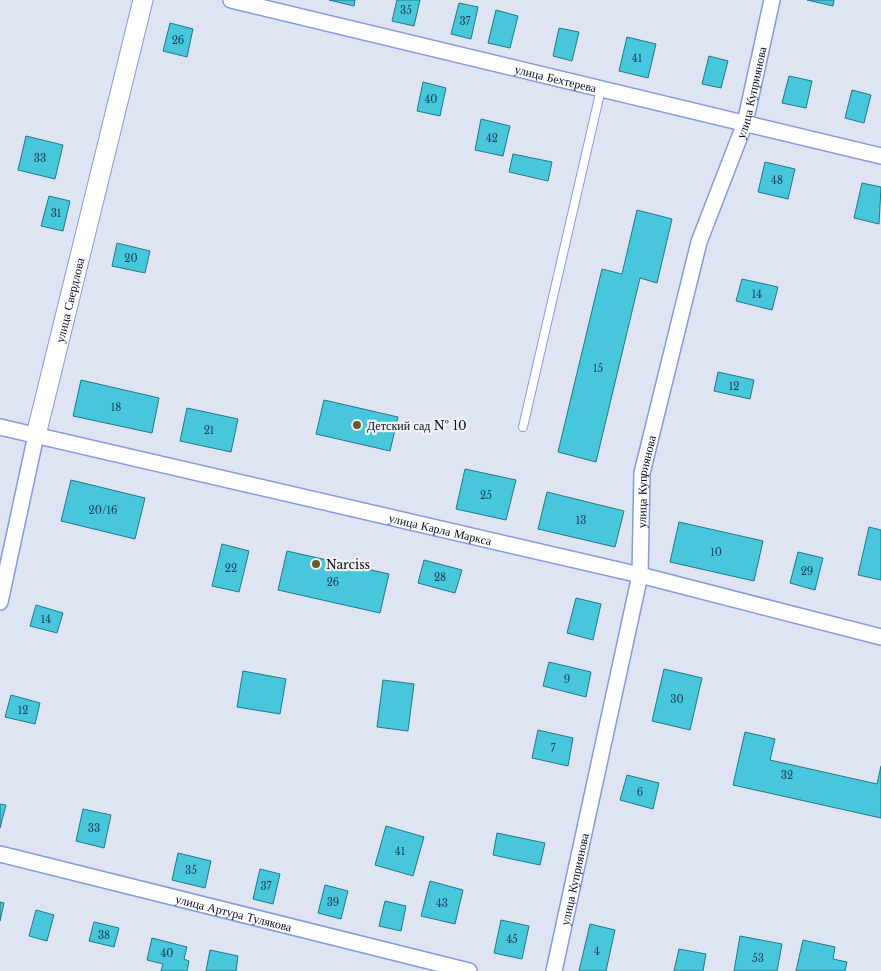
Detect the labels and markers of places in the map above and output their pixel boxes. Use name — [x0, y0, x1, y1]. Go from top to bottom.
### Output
place label: Детский сад № 10 — [367, 418, 467, 433]
marker: Детский сад № 10 — [351, 419, 363, 431]
place label: Narciss — [326, 557, 370, 572]
marker: Narciss — [310, 558, 322, 570]

